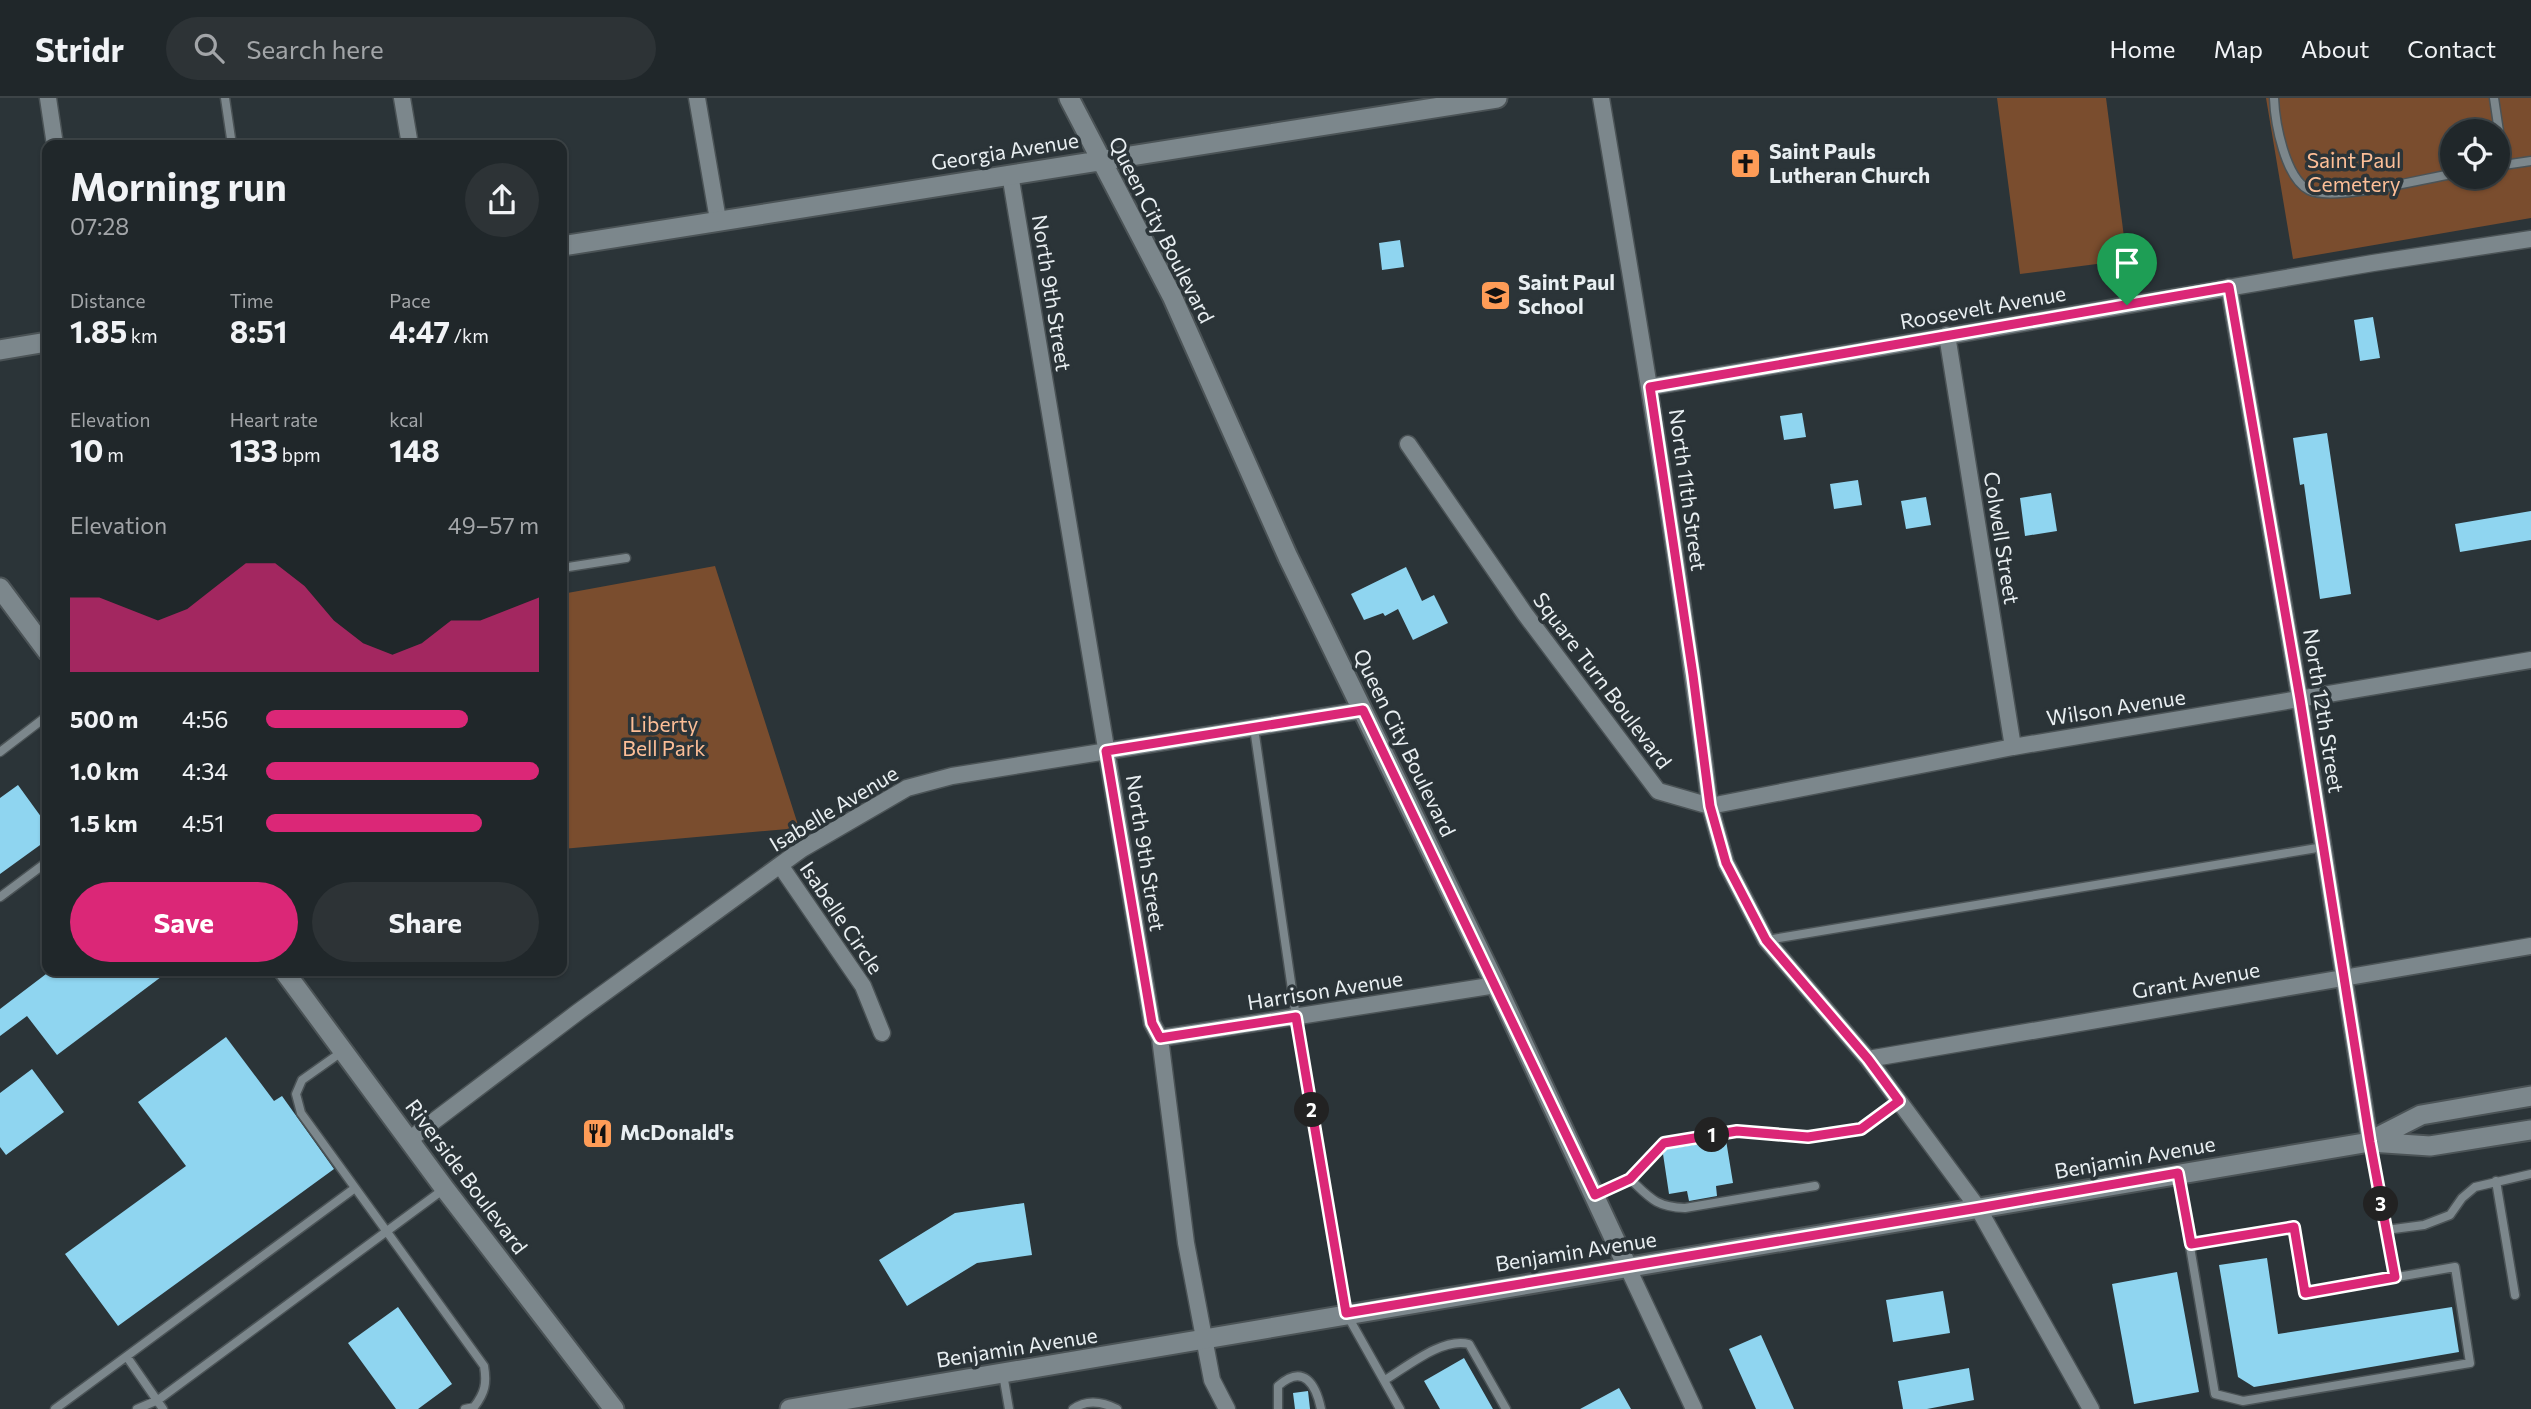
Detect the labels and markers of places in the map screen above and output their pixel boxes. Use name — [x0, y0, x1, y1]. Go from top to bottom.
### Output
place label: Saint Pauls Lutheran Church — [1769, 138, 1930, 187]
church icon: Saint Pauls Lutheran Church — [1729, 147, 1763, 181]
pin — [2097, 233, 2157, 305]
place label: Saint Paul School — [1518, 269, 1615, 318]
school or university icon: Saint Paul School — [1478, 278, 1512, 312]
pin: 2 — [1294, 1093, 1330, 1128]
restaurant icon: McDonald's — [580, 1116, 614, 1150]
pin: 1 — [1694, 1118, 1730, 1152]
place label: McDonald's — [620, 1119, 734, 1144]
pin: 3 — [2364, 1186, 2398, 1222]

